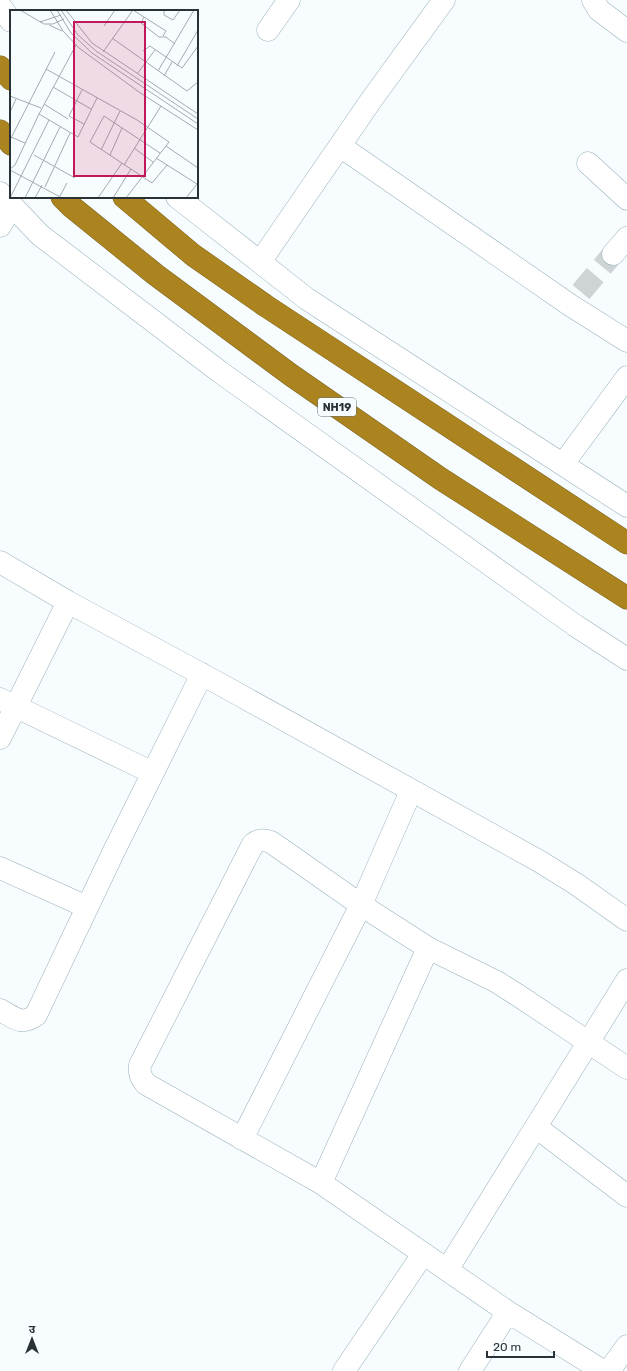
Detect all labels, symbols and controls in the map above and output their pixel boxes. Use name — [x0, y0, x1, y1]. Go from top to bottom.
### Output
inset map — [10, 10, 198, 198]
road number: NH19 — [318, 398, 356, 416]
north arrow — [12, 1319, 52, 1359]
text: उ — [29, 1323, 36, 1336]
scale bar — [487, 1333, 554, 1359]
text: 20 m — [493, 1340, 521, 1354]

